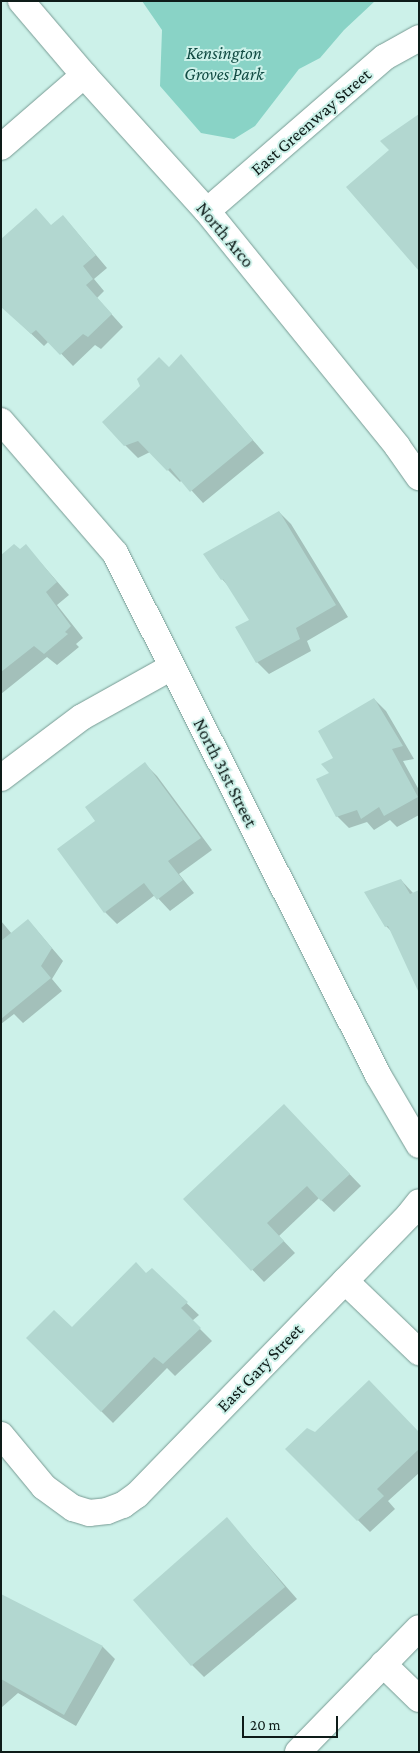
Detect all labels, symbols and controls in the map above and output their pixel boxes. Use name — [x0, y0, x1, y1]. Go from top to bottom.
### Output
park label: Kensington Groves Park — [184, 43, 264, 86]
street label: East Greenway Street — [246, 64, 376, 180]
street label: North Arco — [191, 198, 259, 272]
street label: North 31st Street — [188, 715, 262, 831]
street label: East Gary Street — [212, 1319, 308, 1417]
scale bar — [245, 1706, 341, 1738]
text: 20 m — [250, 1717, 281, 1733]

